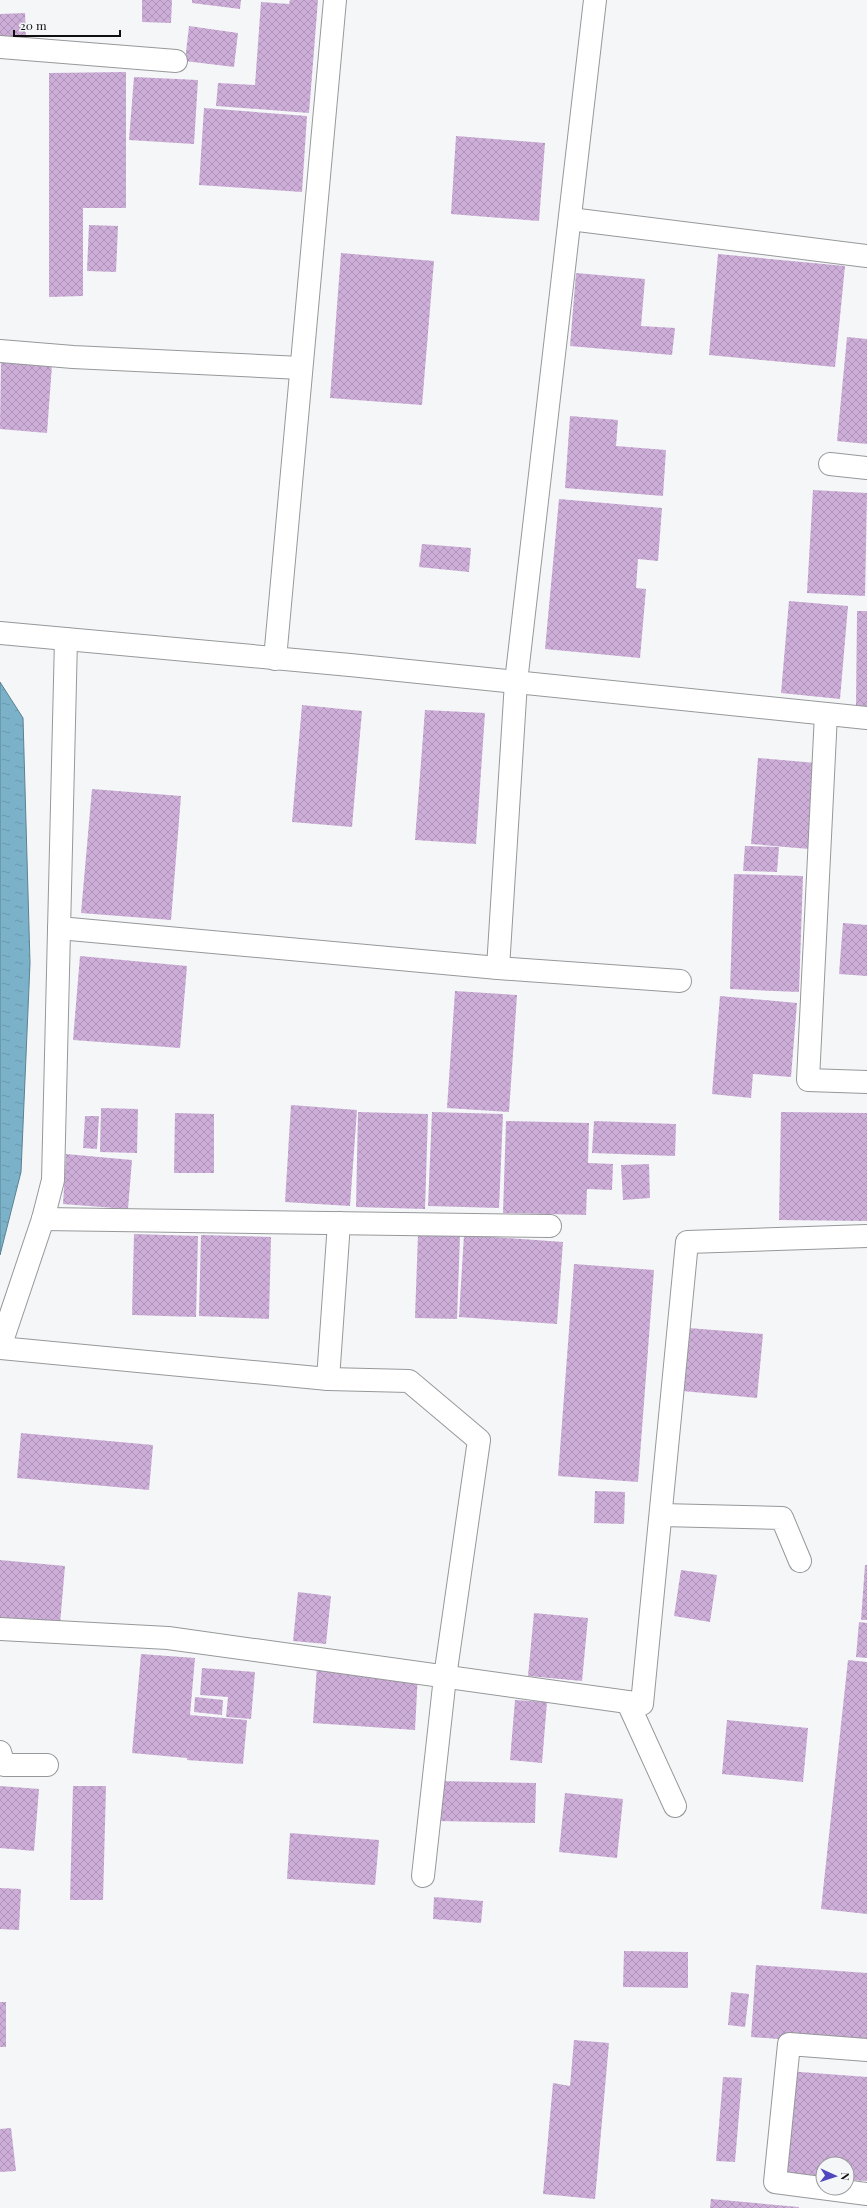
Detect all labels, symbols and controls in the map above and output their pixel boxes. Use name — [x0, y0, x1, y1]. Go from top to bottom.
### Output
scale bar — [14, 12, 120, 38]
text: 20 m — [20, 17, 47, 33]
north arrow — [815, 2156, 855, 2196]
text: N — [838, 2172, 853, 2181]

